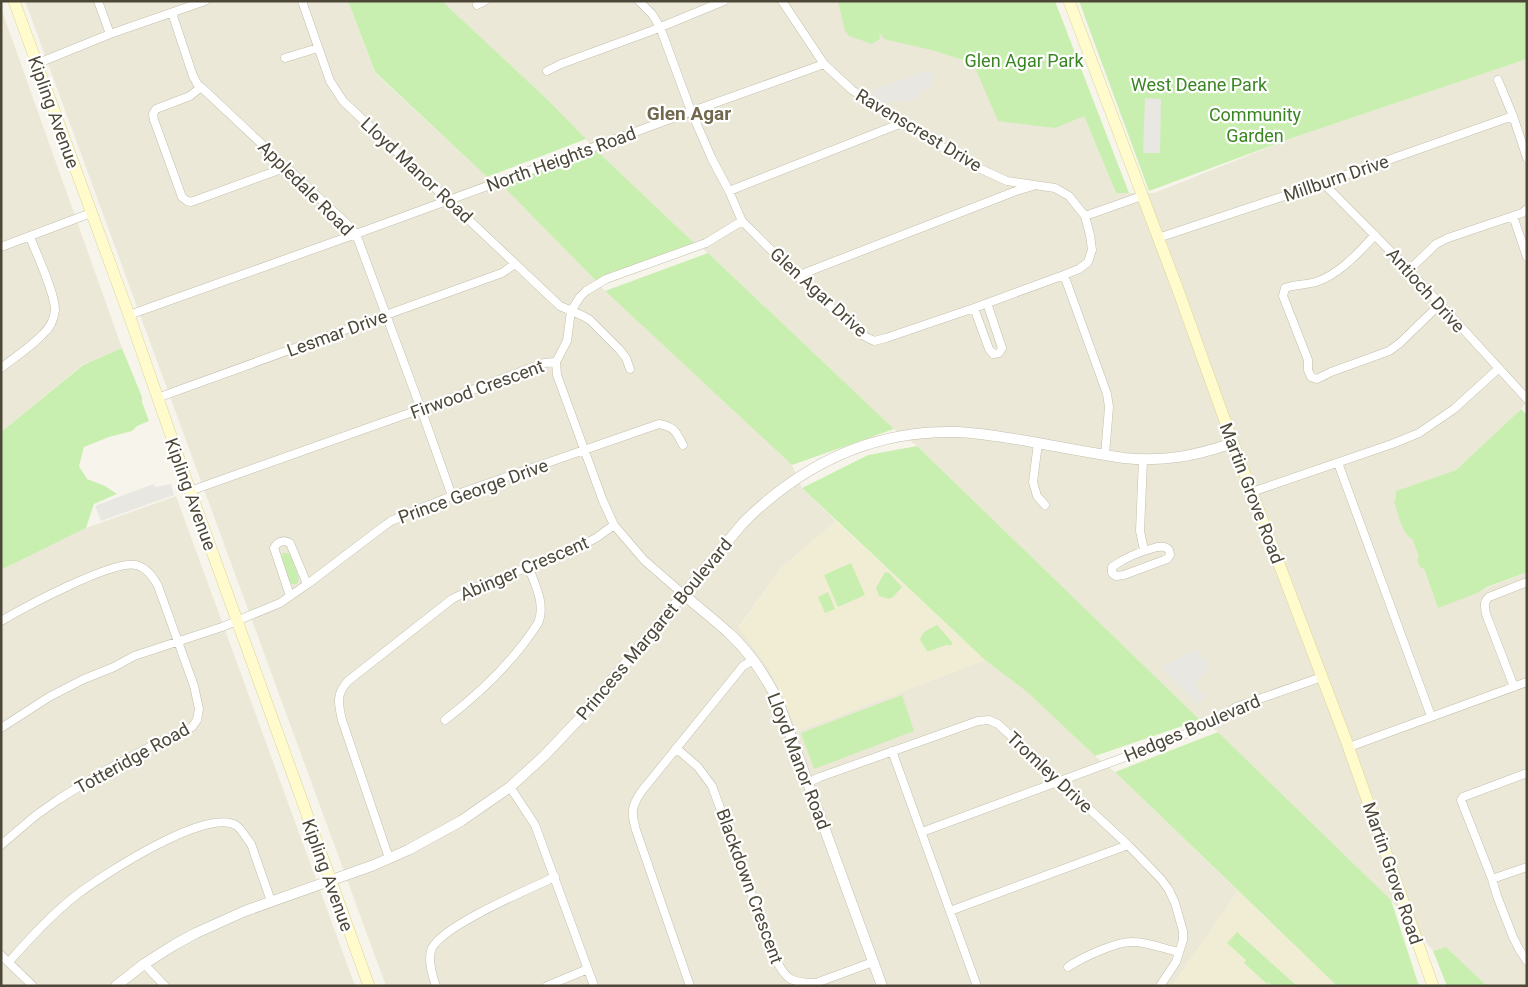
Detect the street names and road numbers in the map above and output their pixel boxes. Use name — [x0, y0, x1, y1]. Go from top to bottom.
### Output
street label: Kipling Avenue — [24, 53, 84, 171]
street label: Ravenscrest Drive — [852, 84, 986, 176]
street label: Lloyd Manor Road — [357, 113, 477, 227]
street label: North Heights Road — [483, 122, 639, 196]
street label: Appledale Road — [254, 136, 358, 240]
street label: Millburn Drive — [1281, 150, 1391, 206]
street label: Glen Agar Drive — [766, 243, 872, 341]
street label: Antioch Drive — [1383, 243, 1469, 337]
street label: Lesmar Drive — [284, 305, 390, 361]
street label: Firwood Crescent — [407, 355, 547, 423]
street label: Martin Grove Road — [1216, 420, 1288, 566]
street label: Kipling Avenue — [161, 435, 221, 553]
street label: Prince George Drive — [395, 454, 551, 528]
street label: Abinger Crescent — [457, 531, 592, 605]
street label: Princess Margaret Boulevard — [572, 534, 736, 724]
street label: Lloyd Manor Road — [763, 690, 835, 832]
street label: Hedges Boulevard — [1121, 690, 1263, 766]
street label: Totteridge Road — [71, 718, 193, 798]
street label: Tromley Drive — [1003, 727, 1097, 817]
street label: Martin Grove Road — [1359, 799, 1427, 947]
street label: Blackdown Crescent — [712, 806, 788, 966]
street label: Kipling Avenue — [298, 816, 358, 934]

